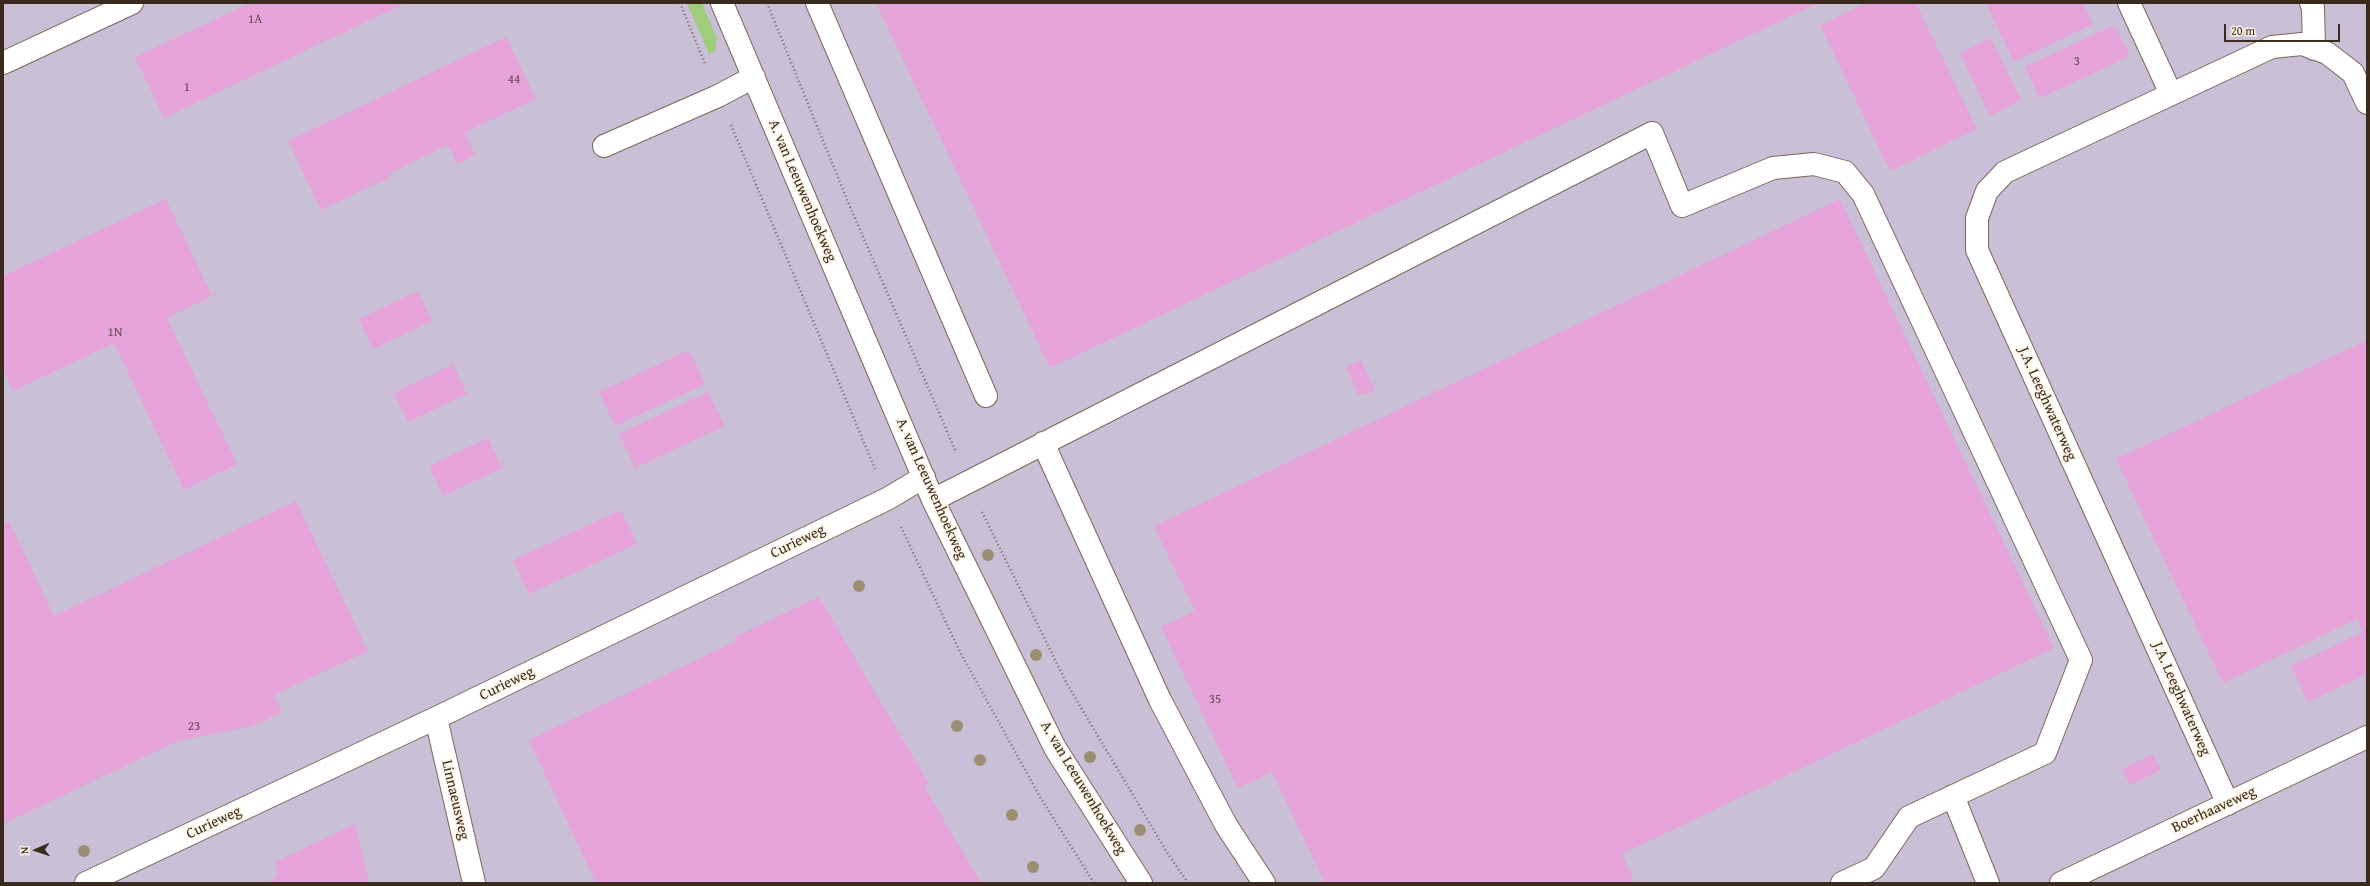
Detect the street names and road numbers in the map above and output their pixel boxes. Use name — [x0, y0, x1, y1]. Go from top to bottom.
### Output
street label: A. van Leeuwenhoekweg — [764, 117, 840, 265]
street label: J.A. Leeghwaterweg — [2014, 344, 2080, 464]
street label: A. van Leeuwenhoekweg — [892, 415, 970, 563]
street label: Curieweg — [768, 521, 828, 563]
street label: J.A. Leeghwaterweg — [2148, 639, 2214, 759]
street label: Curieweg — [477, 663, 537, 705]
street label: A. van Leeuwenhoekweg — [1036, 718, 1130, 858]
street label: Linnaeusweg — [437, 758, 473, 842]
street label: Boerhaaveweg — [2169, 783, 2259, 837]
street label: Curieweg — [184, 802, 244, 844]

